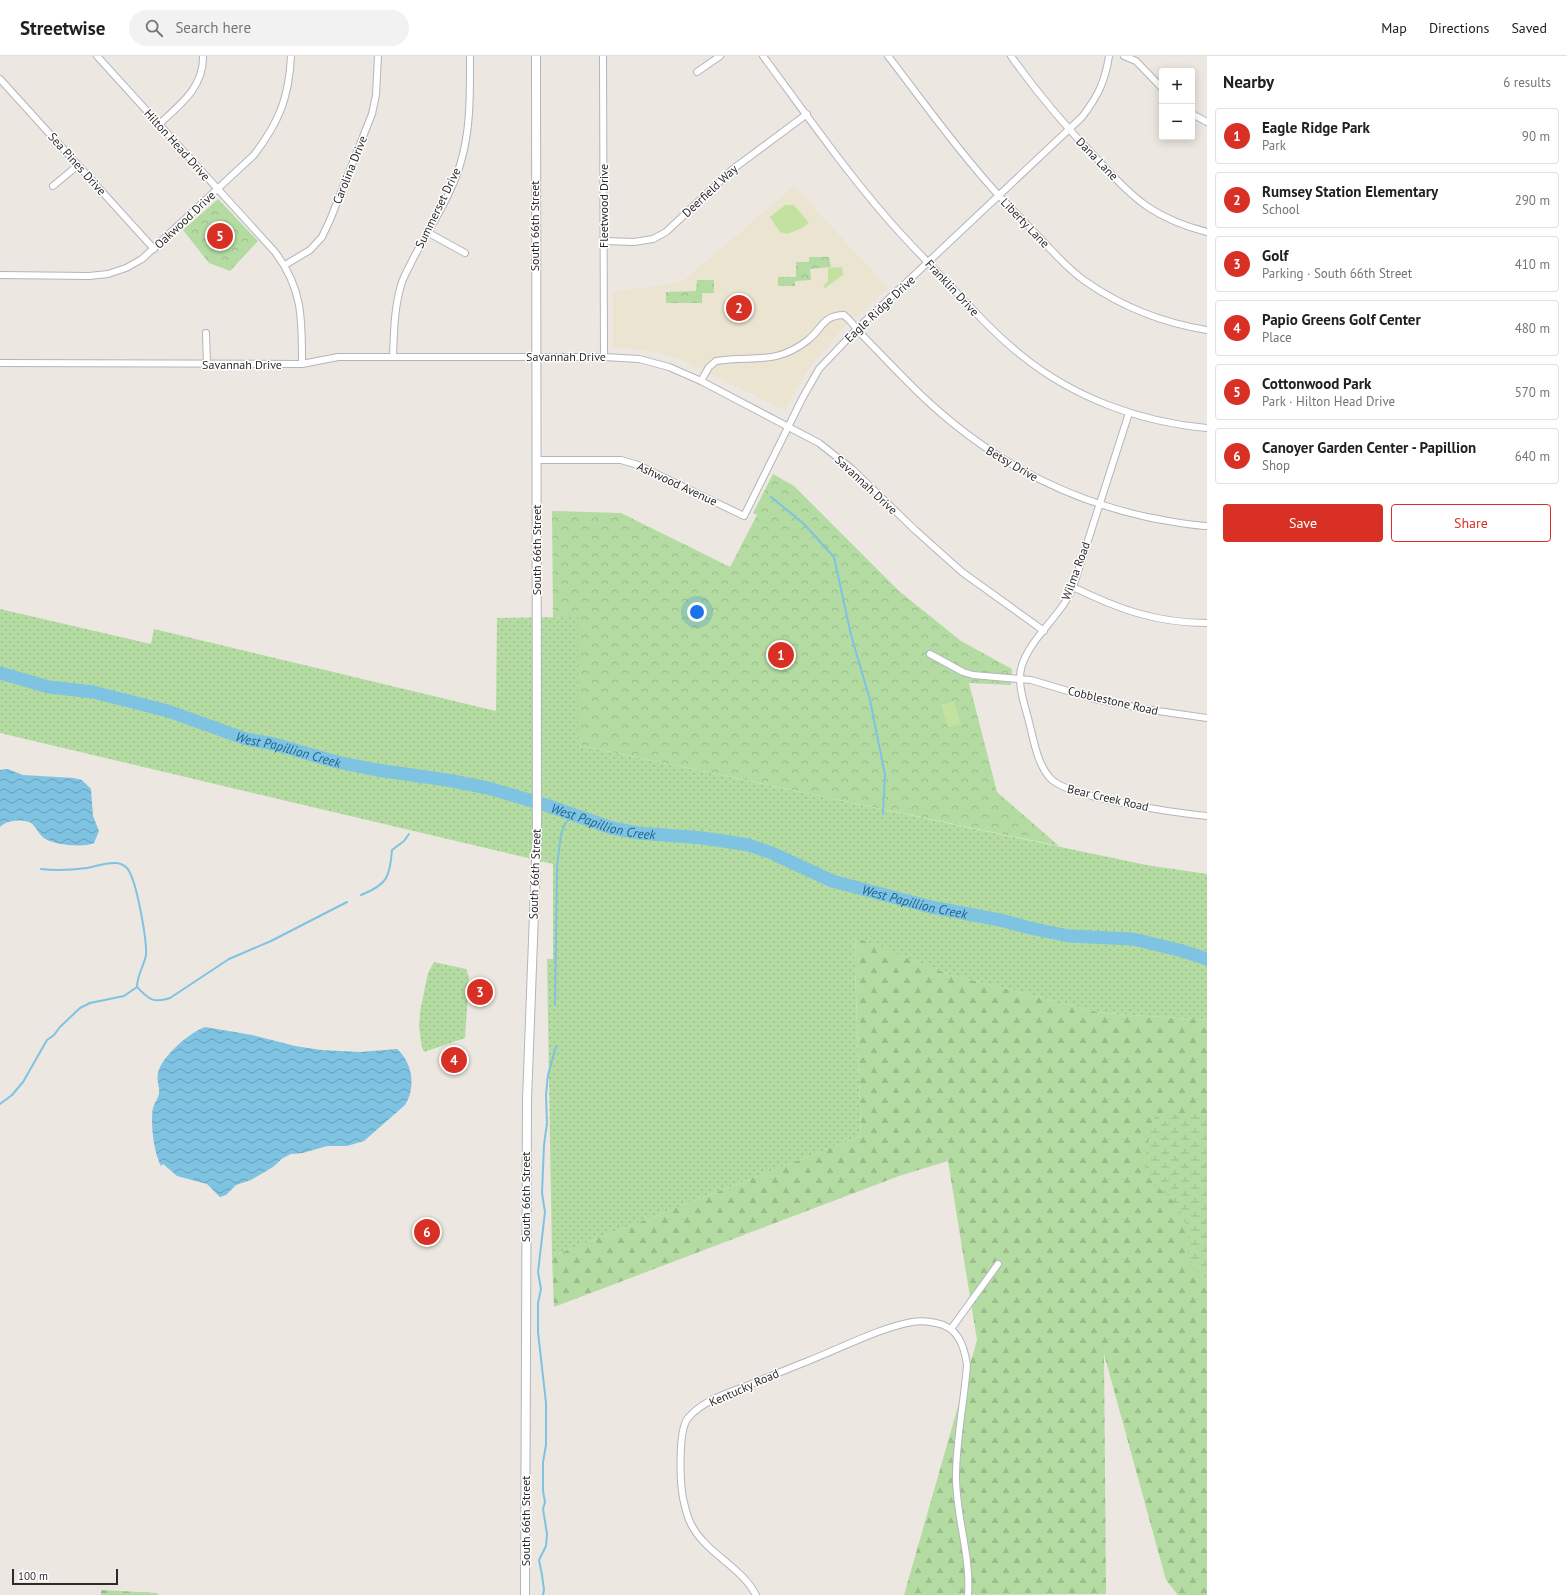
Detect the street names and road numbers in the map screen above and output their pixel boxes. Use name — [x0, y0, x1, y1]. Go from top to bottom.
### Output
street label: Hilton Head Drive — [141, 106, 214, 184]
street label: Sea Pines Drive — [45, 129, 109, 198]
street label: Carolina Drive — [329, 133, 370, 206]
street label: Dana Lane — [1073, 134, 1122, 183]
street label: Deerfield Way — [679, 161, 741, 220]
street label: Fleetwood Drive — [596, 164, 611, 248]
street label: Summerset Drive — [412, 165, 464, 251]
street label: South 66th Street — [527, 181, 542, 271]
street label: Oakwood Drive — [151, 188, 218, 252]
street label: Liberty Lane — [998, 195, 1053, 251]
street label: Franklin Drive — [922, 256, 982, 319]
street label: Eagle Ridge Drive — [841, 272, 918, 345]
street label: Savannah Drive — [526, 349, 606, 364]
street label: Savannah Drive — [202, 357, 282, 372]
street label: Betsy Drive — [984, 443, 1041, 484]
street label: Savannah Drive — [832, 452, 901, 517]
street label: Ashwood Avenue — [635, 458, 720, 509]
street label: South 66th Street — [529, 505, 544, 595]
street label: Wilma Road — [1058, 540, 1093, 602]
street label: Cobblestone Road — [1067, 683, 1160, 718]
street label: Bear Creek Road — [1066, 781, 1150, 814]
street label: South 66th Street — [525, 828, 544, 920]
street label: South 66th Street — [518, 1152, 533, 1242]
street label: Kentucky Road — [707, 1365, 781, 1410]
street label: South 66th Street — [518, 1476, 533, 1566]

